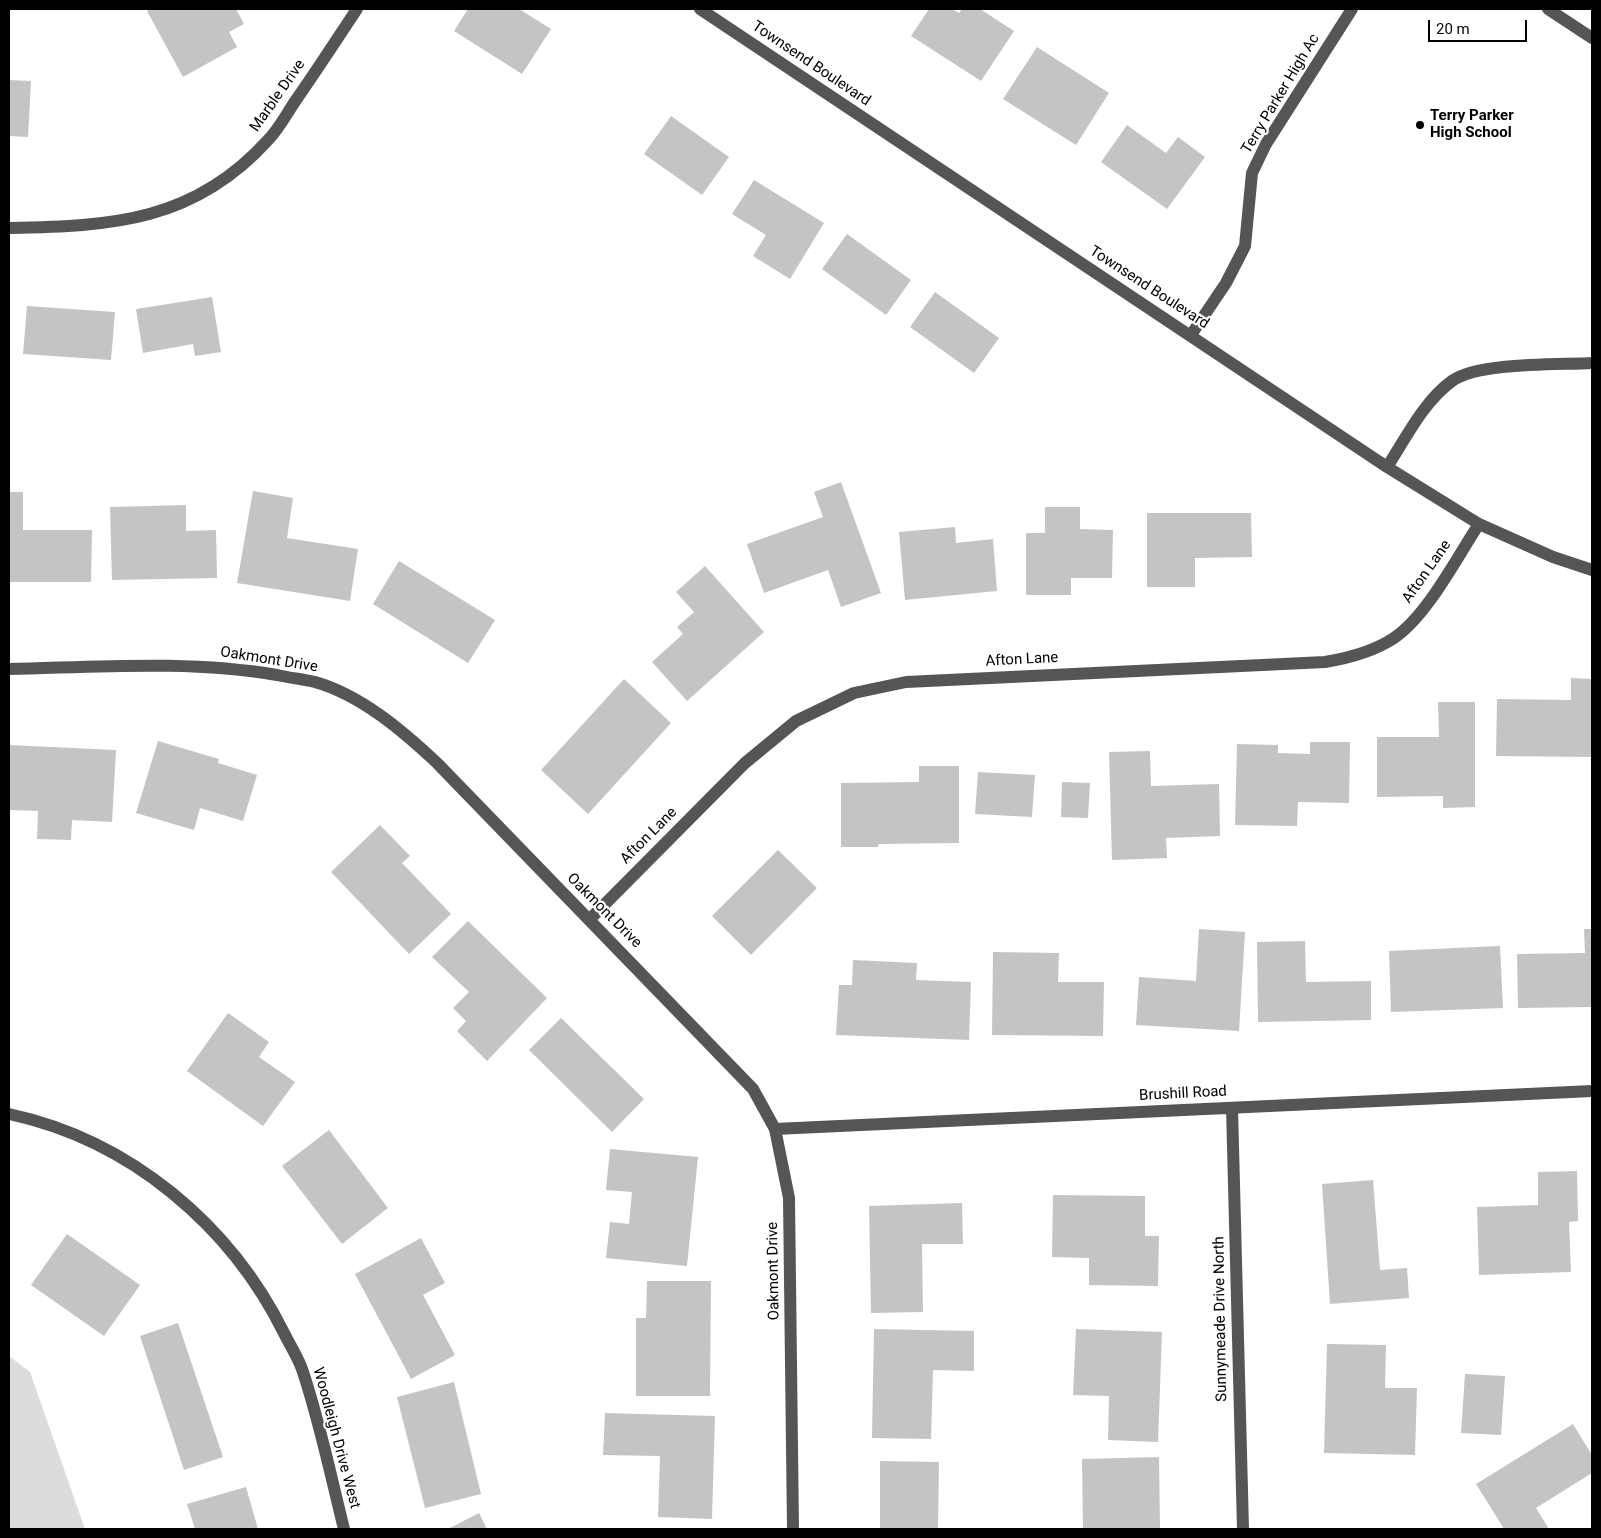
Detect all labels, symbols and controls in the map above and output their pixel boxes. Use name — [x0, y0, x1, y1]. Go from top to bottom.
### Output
scale bar — [1431, 10, 1530, 42]
street label: Townsend Boulevard — [748, 18, 874, 110]
text: 20 m — [1436, 20, 1470, 38]
street label: Terry Parker High Ac — [1238, 31, 1324, 157]
street label: Marble Drive — [247, 57, 309, 135]
place label: Terry Parker High School — [1430, 107, 1514, 142]
marker: Terry Parker High School — [1414, 119, 1426, 131]
street label: Townsend Boulevard — [1086, 243, 1212, 333]
street label: Afton Lane — [1399, 537, 1455, 607]
street label: Oakmont Drive — [219, 643, 319, 677]
street label: Afton Lane — [985, 649, 1059, 671]
street label: Afton Lane — [617, 804, 681, 868]
street label: Oakmont Drive — [563, 870, 645, 952]
street label: Brushill Road — [1139, 1083, 1227, 1105]
street label: Oakmont Drive — [764, 1222, 784, 1320]
street label: Sunnymeade Drive North — [1211, 1236, 1231, 1402]
street label: Woodleigh Drive West — [308, 1365, 364, 1511]

